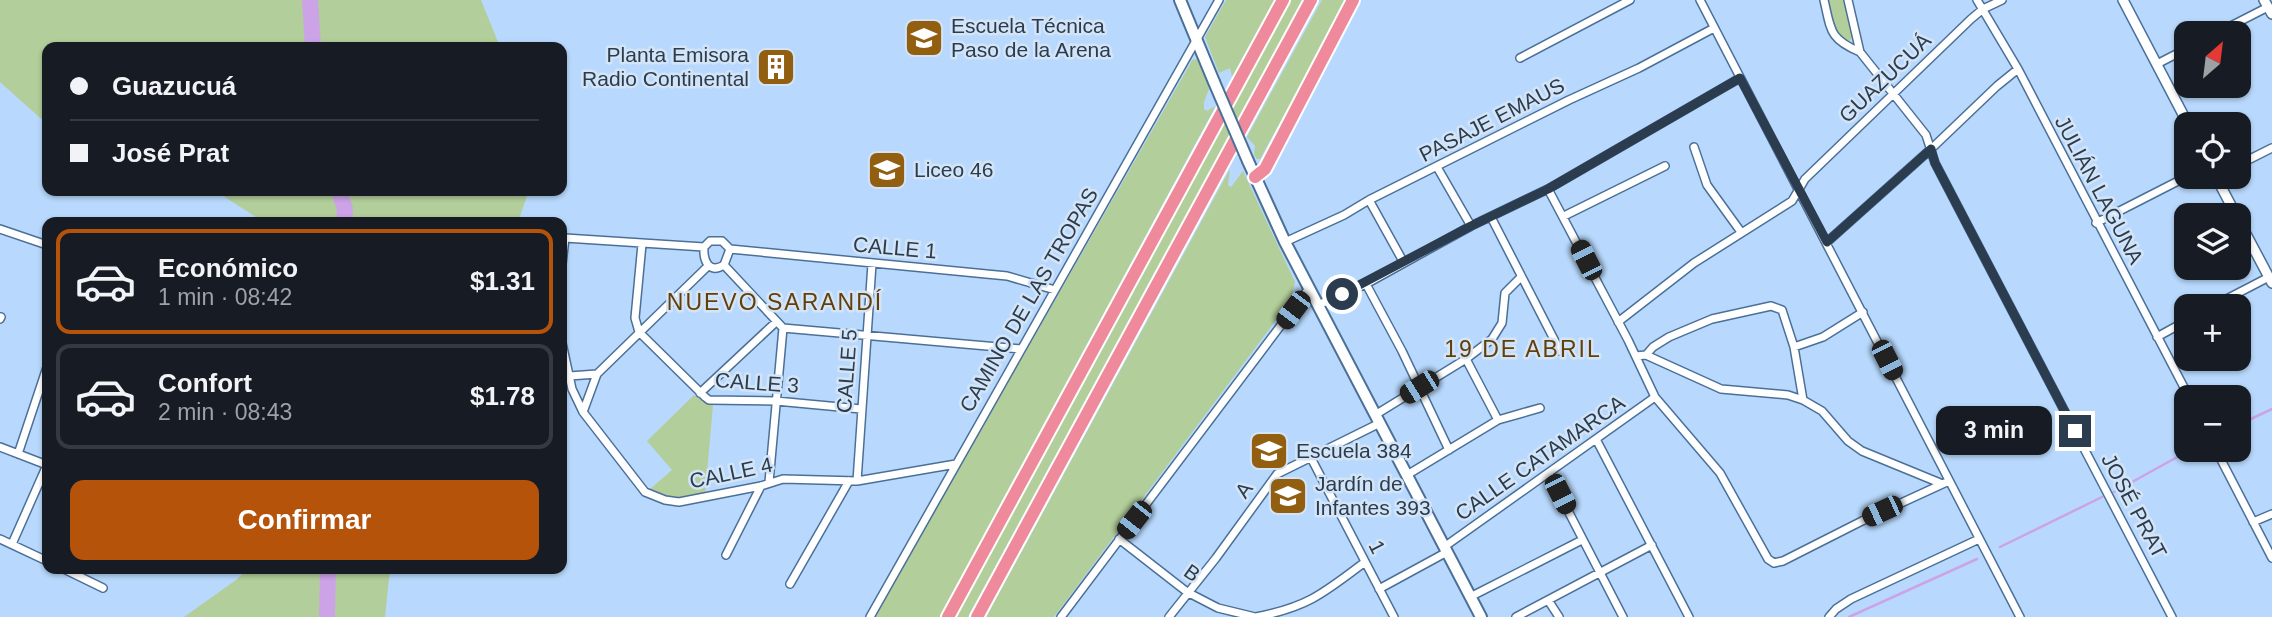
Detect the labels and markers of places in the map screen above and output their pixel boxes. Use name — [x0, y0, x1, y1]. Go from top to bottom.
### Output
place label: Escuela Técnica Paso de la Arena — [951, 14, 1111, 61]
school or university icon: Escuela Técnica Paso de la Arena — [903, 17, 945, 59]
place label: Planta Emisora Radio Continental — [582, 43, 749, 90]
building icon: Planta Emisora Radio Continental — [755, 46, 797, 88]
school or university icon: Liceo 46 — [866, 149, 908, 191]
place label: Liceo 46 — [914, 158, 993, 181]
school or university icon: Escuela 384 — [1248, 430, 1290, 472]
place label: Escuela 384 — [1296, 439, 1412, 462]
place label: Jardín de Infantes 393 — [1315, 472, 1431, 519]
school or university icon: Jardín de Infantes 393 — [1267, 475, 1309, 517]

